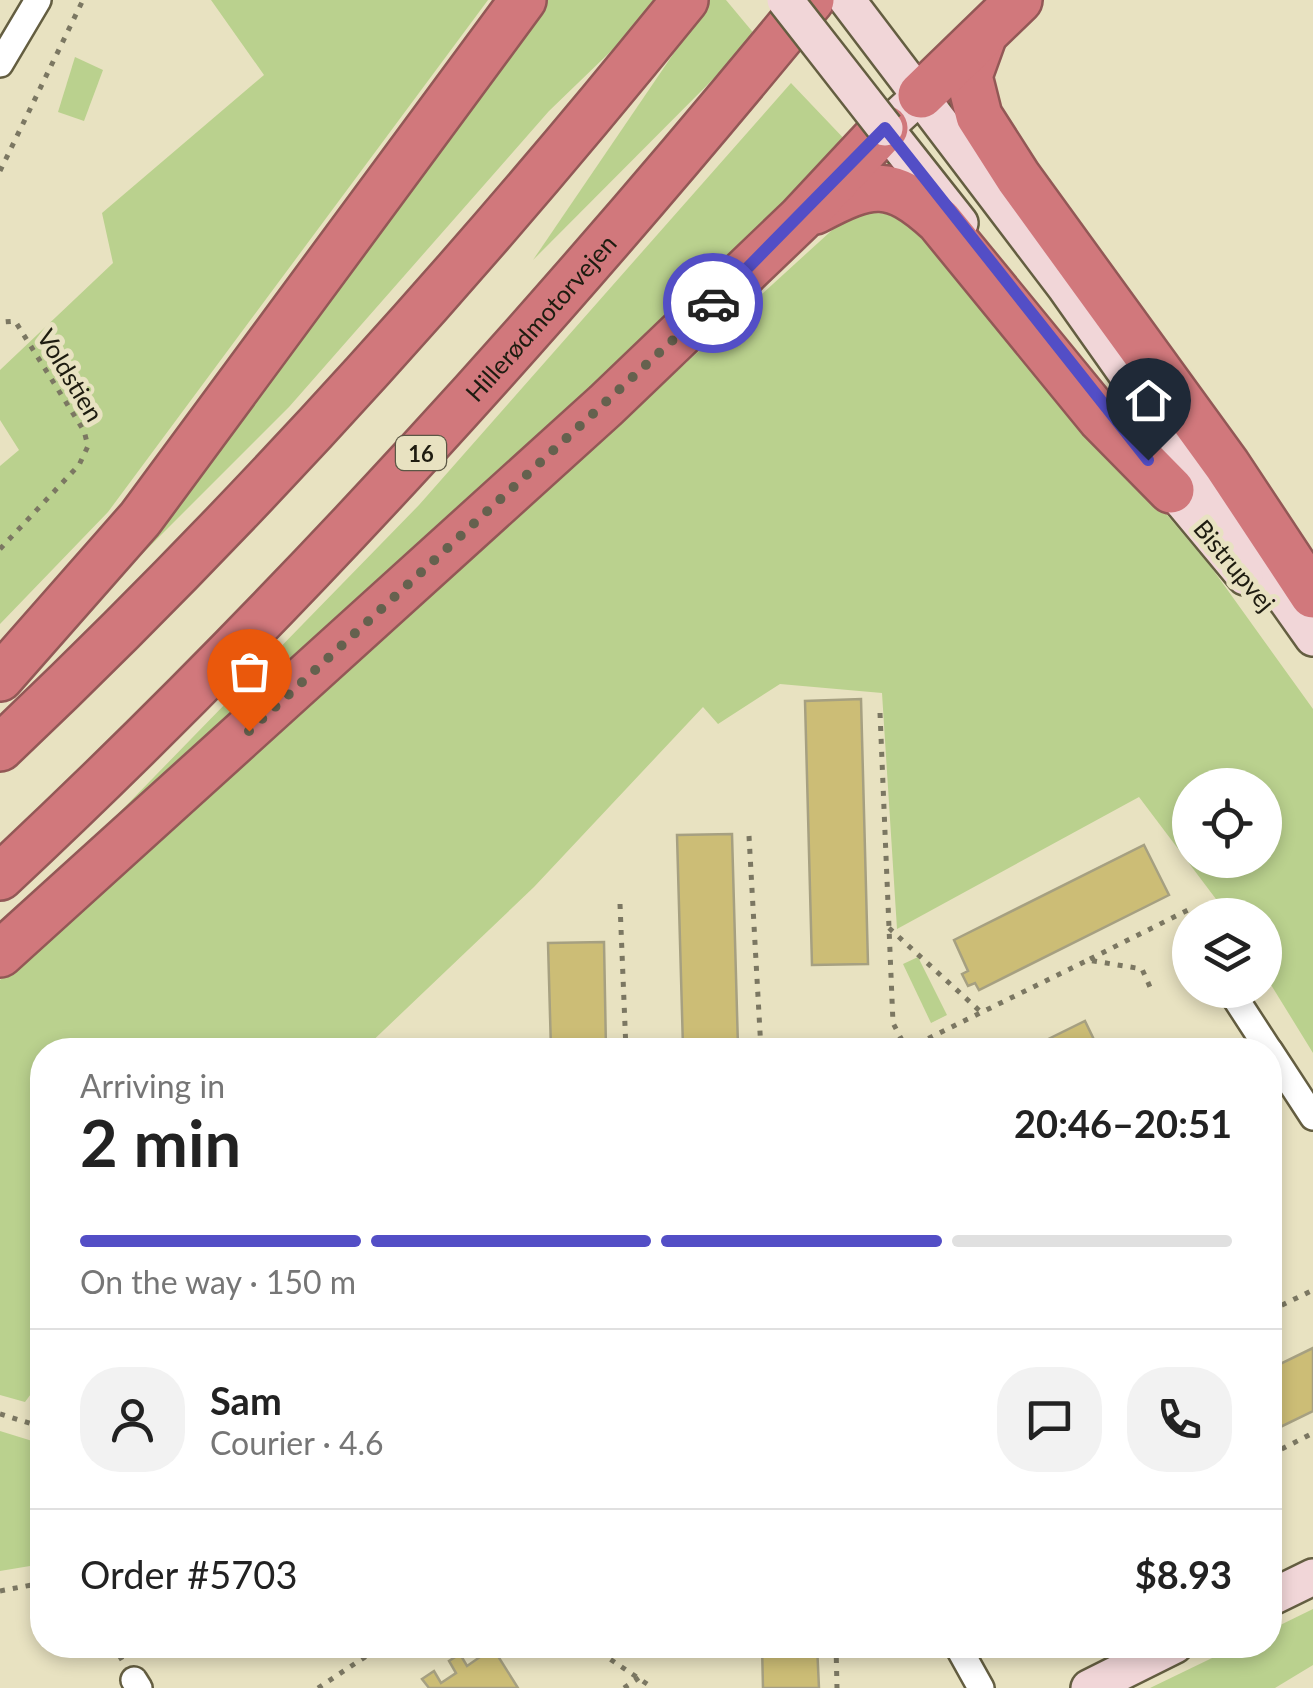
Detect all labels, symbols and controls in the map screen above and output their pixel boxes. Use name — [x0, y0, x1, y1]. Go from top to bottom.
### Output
street label: Hillerødmotorvejen — [459, 228, 622, 407]
courier — [663, 253, 763, 353]
icon: car — [686, 276, 741, 331]
street label: Voldstien — [32, 323, 110, 427]
pin — [1106, 358, 1191, 461]
icon: home — [1121, 373, 1176, 428]
road number: 16 — [396, 436, 446, 470]
street label: Bistrupvej — [1188, 513, 1282, 617]
pin — [207, 629, 292, 732]
icon: bag — [222, 644, 277, 699]
map controls — [1172, 768, 1282, 1008]
button: locate — [1172, 768, 1282, 878]
button: layers — [1172, 898, 1282, 1008]
text: Arriving in — [80, 1066, 225, 1105]
text: 20:46–20:51 — [1014, 1100, 1232, 1146]
text: 2 min — [80, 1103, 241, 1181]
text: On the way · 150 m — [80, 1262, 356, 1301]
button: person — [80, 1367, 185, 1472]
button: chat — [997, 1367, 1102, 1472]
button: phone — [1127, 1367, 1232, 1472]
text: Sam — [210, 1377, 282, 1423]
text: Courier · 4.6 — [210, 1423, 384, 1462]
text: Order #5703 — [80, 1551, 297, 1597]
text: $8.93 — [1135, 1551, 1232, 1597]

